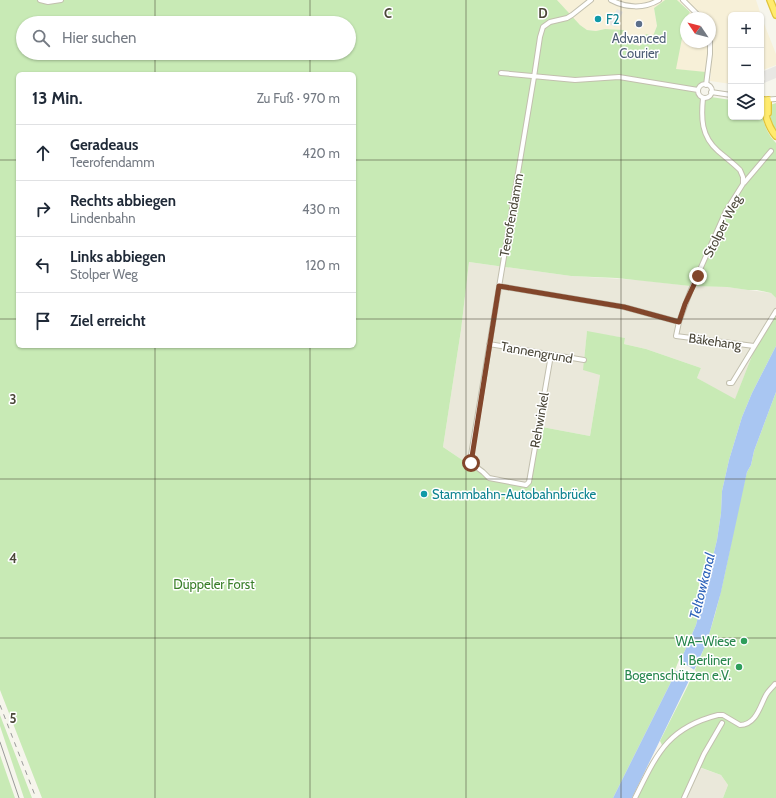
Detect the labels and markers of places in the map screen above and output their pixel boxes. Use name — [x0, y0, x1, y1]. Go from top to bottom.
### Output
place label: F2 — [606, 11, 620, 27]
marker: F2 — [593, 14, 603, 24]
marker: Advanced Courier — [634, 19, 644, 29]
place label: Advanced Courier — [612, 30, 666, 61]
place label: Stammbahn-Autobahnbrücke — [432, 486, 597, 502]
marker: Stammbahn-Autobahnbrücke — [419, 489, 429, 499]
place label: WA–Wiese — [676, 633, 736, 649]
marker: WA–Wiese — [739, 636, 749, 646]
place label: 1. Berliner Bogenschützen e.V. — [624, 652, 732, 683]
marker: 1. Berliner Bogenschützen e.V. — [734, 662, 744, 672]

